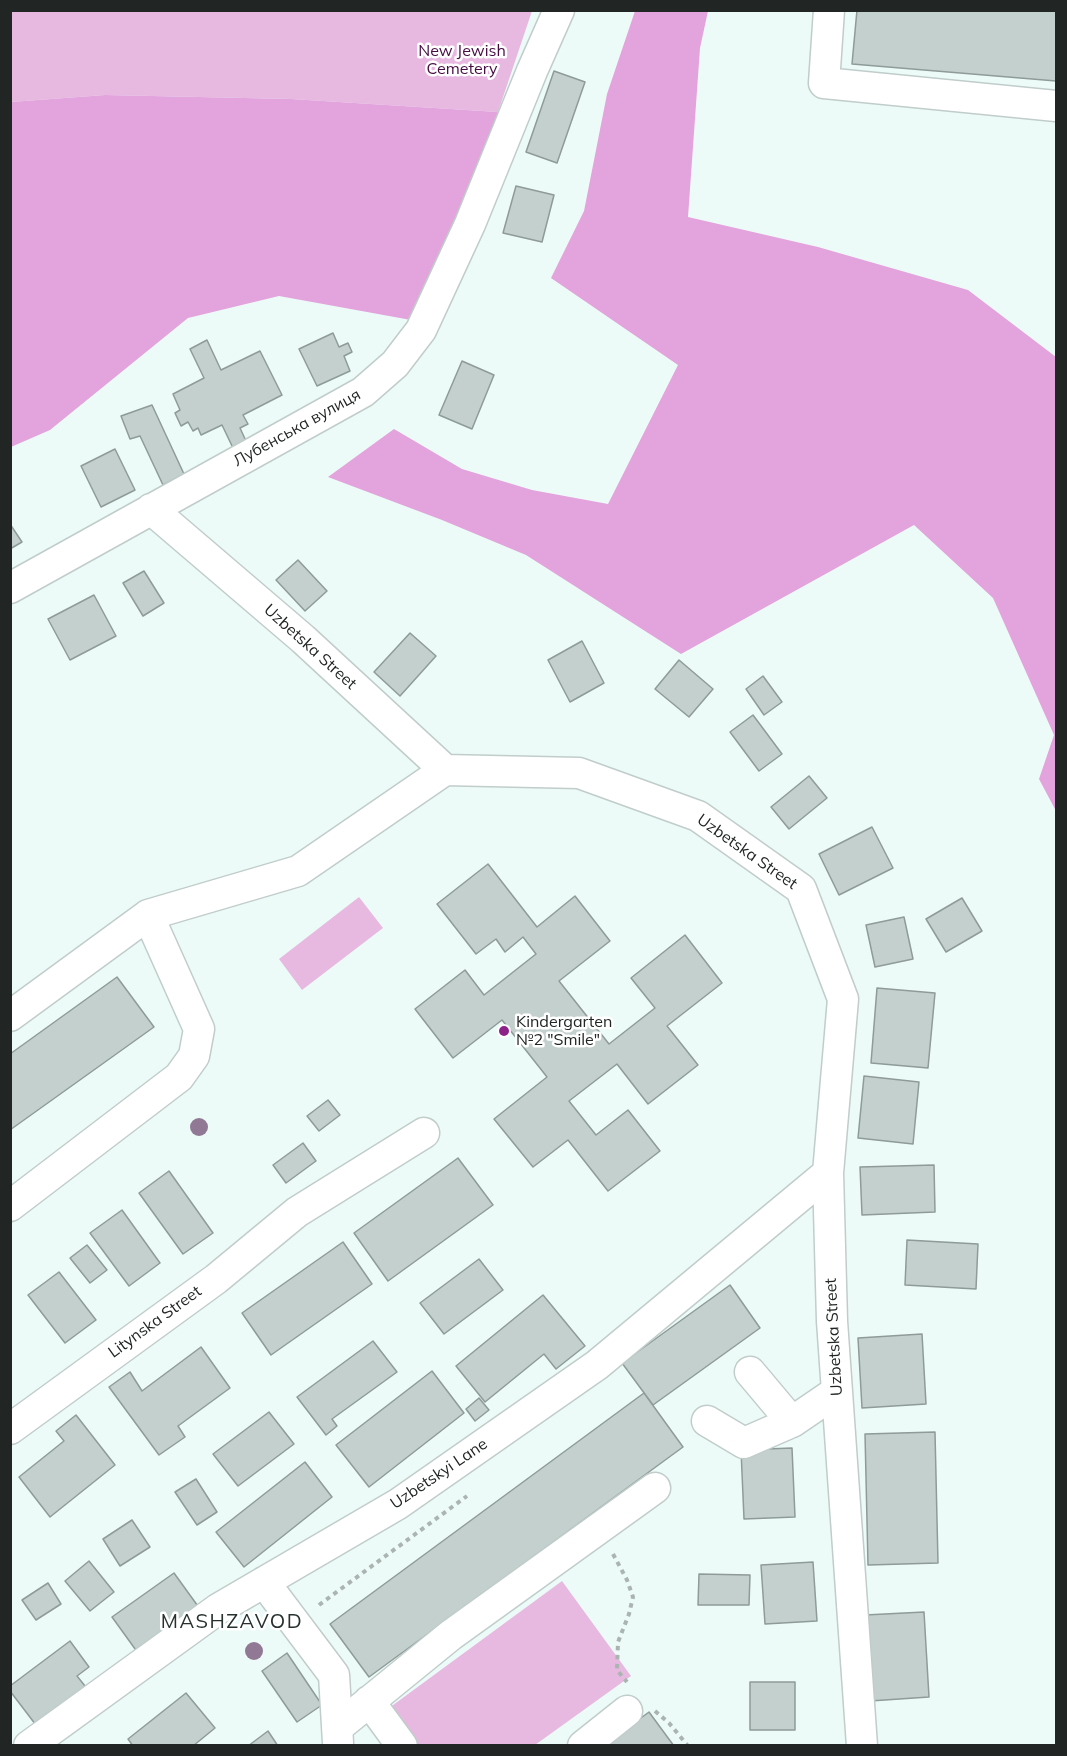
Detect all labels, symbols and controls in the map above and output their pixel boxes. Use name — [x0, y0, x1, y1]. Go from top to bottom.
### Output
park label: New Jewish Cemetery — [418, 41, 506, 79]
street label: Лубенська вулиця — [230, 385, 364, 471]
street label: Uzbetska Street — [260, 600, 360, 694]
street label: Uzbetska Street — [693, 810, 801, 894]
place label: Kindergarten №2 "Smile" — [516, 1012, 612, 1050]
marker: Kindergarten №2 "Smile" — [497, 1024, 511, 1038]
street label: Uzbetska Street — [821, 1278, 847, 1396]
street label: Litynska Street — [105, 1282, 205, 1362]
street label: Uzbetskyi Lane — [387, 1435, 491, 1513]
district label: MASHZAVOD — [161, 1610, 303, 1634]

